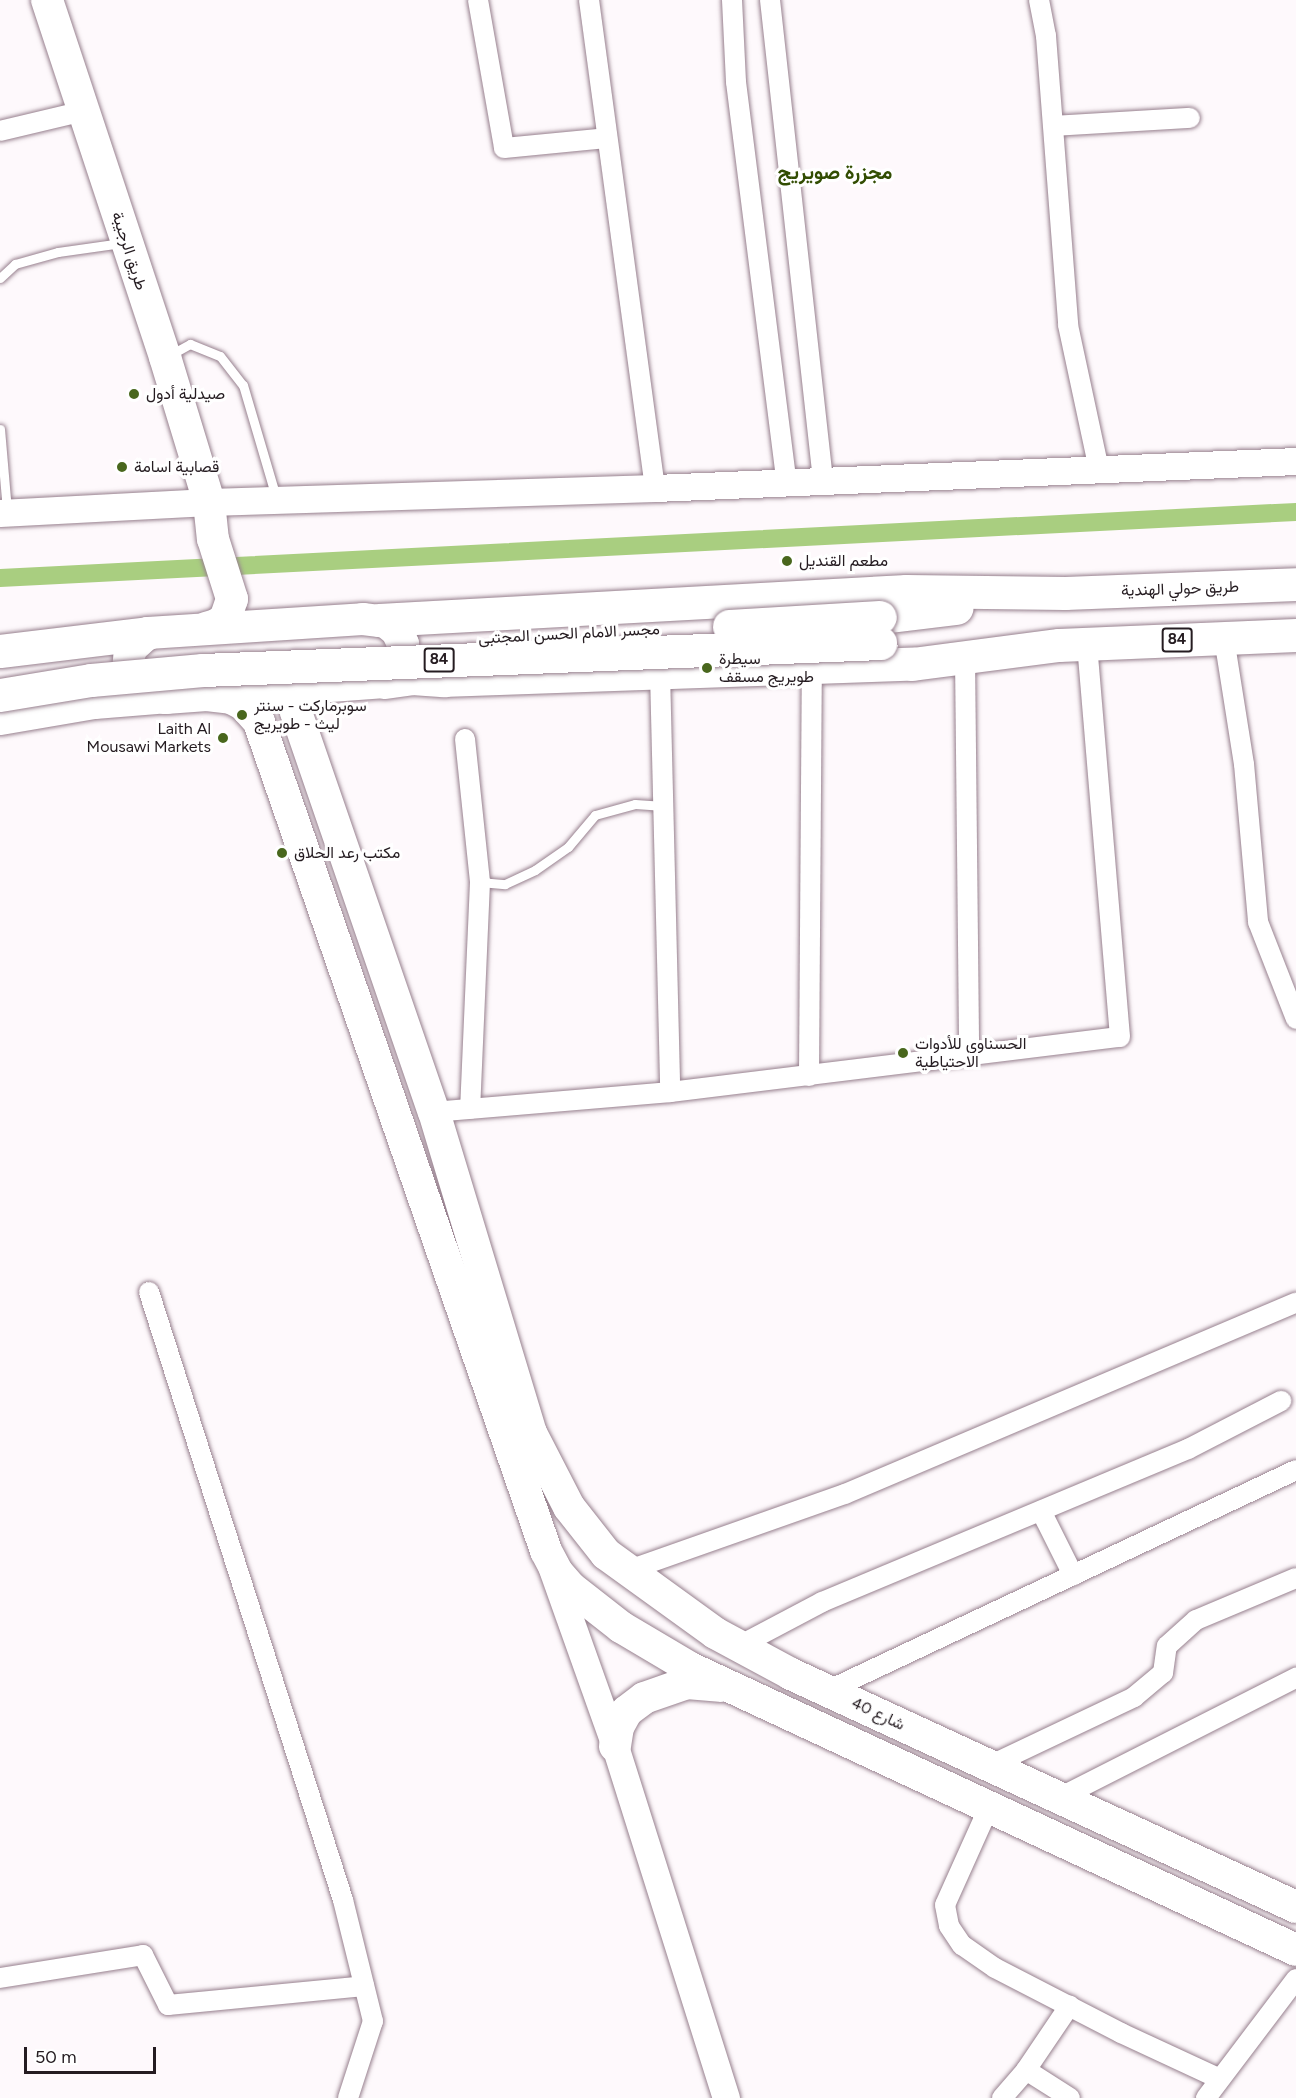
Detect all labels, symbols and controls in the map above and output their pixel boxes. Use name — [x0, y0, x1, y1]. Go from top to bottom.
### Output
district label: مجزرة صويريج — [778, 160, 892, 184]
street label: طريق الرجيبة — [107, 209, 151, 293]
place label: صيدلية أدول — [146, 384, 225, 404]
marker: صيدلية أدول — [127, 387, 141, 401]
place label: قصابية اسامة — [134, 457, 219, 477]
marker: قصابية اسامة — [115, 460, 129, 474]
place label: مطعم القنديل — [799, 551, 888, 571]
marker: مطعم القنديل — [780, 554, 794, 568]
street label: طريق حولي الهندية — [1121, 577, 1239, 601]
street label: مجسر الامام الحسن المجتبى — [478, 620, 660, 648]
road number: 84 — [1160, 628, 1194, 652]
road number: 84 — [422, 648, 456, 672]
place label: سيطرة طويريج مسقف — [719, 649, 814, 687]
marker: سيطرة طويريج مسقف — [700, 661, 714, 675]
place label: سوبرماركت - سنتر ليث - طويريج — [254, 696, 367, 734]
marker: سوبرماركت - سنتر ليث - طويريج — [235, 708, 249, 722]
place label: Laith Al Mousawi Markets — [87, 719, 211, 757]
marker: Laith Al Mousawi Markets — [216, 731, 230, 745]
place label: مكتب رعد الحلاق — [294, 843, 400, 863]
marker: مكتب رعد الحلاق — [275, 846, 289, 860]
place label: الحسناوي للأدوات الاحتياطية — [915, 1034, 1026, 1072]
marker: الحسناوي للأدوات الاحتياطية — [896, 1046, 910, 1060]
street label: شارع 40 — [848, 1693, 908, 1735]
scale bar — [27, 2035, 159, 2073]
text: 50 m — [35, 2046, 77, 2068]

